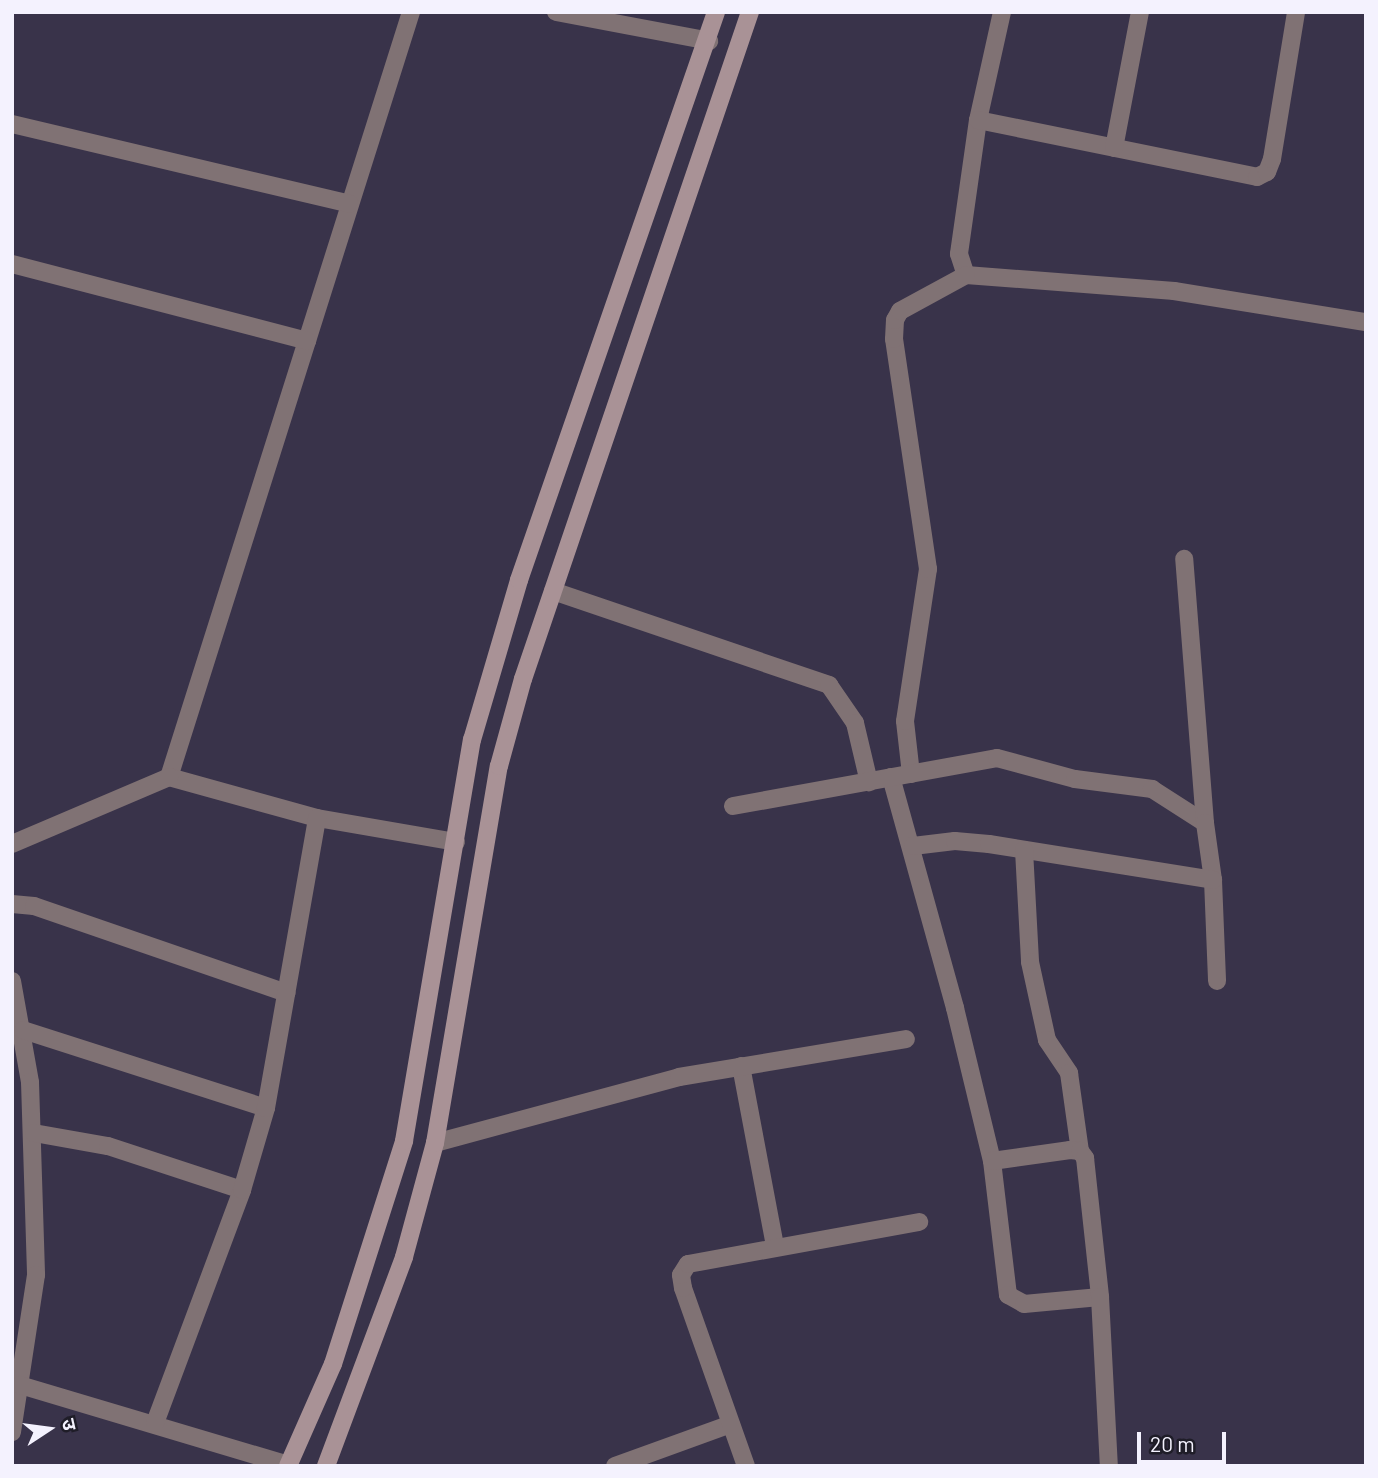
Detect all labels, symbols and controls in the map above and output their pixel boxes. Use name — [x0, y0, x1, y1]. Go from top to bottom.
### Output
north arrow — [14, 1394, 84, 1464]
text: उ — [57, 1416, 82, 1432]
scale bar — [1140, 1418, 1229, 1462]
text: 20 m — [1150, 1431, 1195, 1456]

